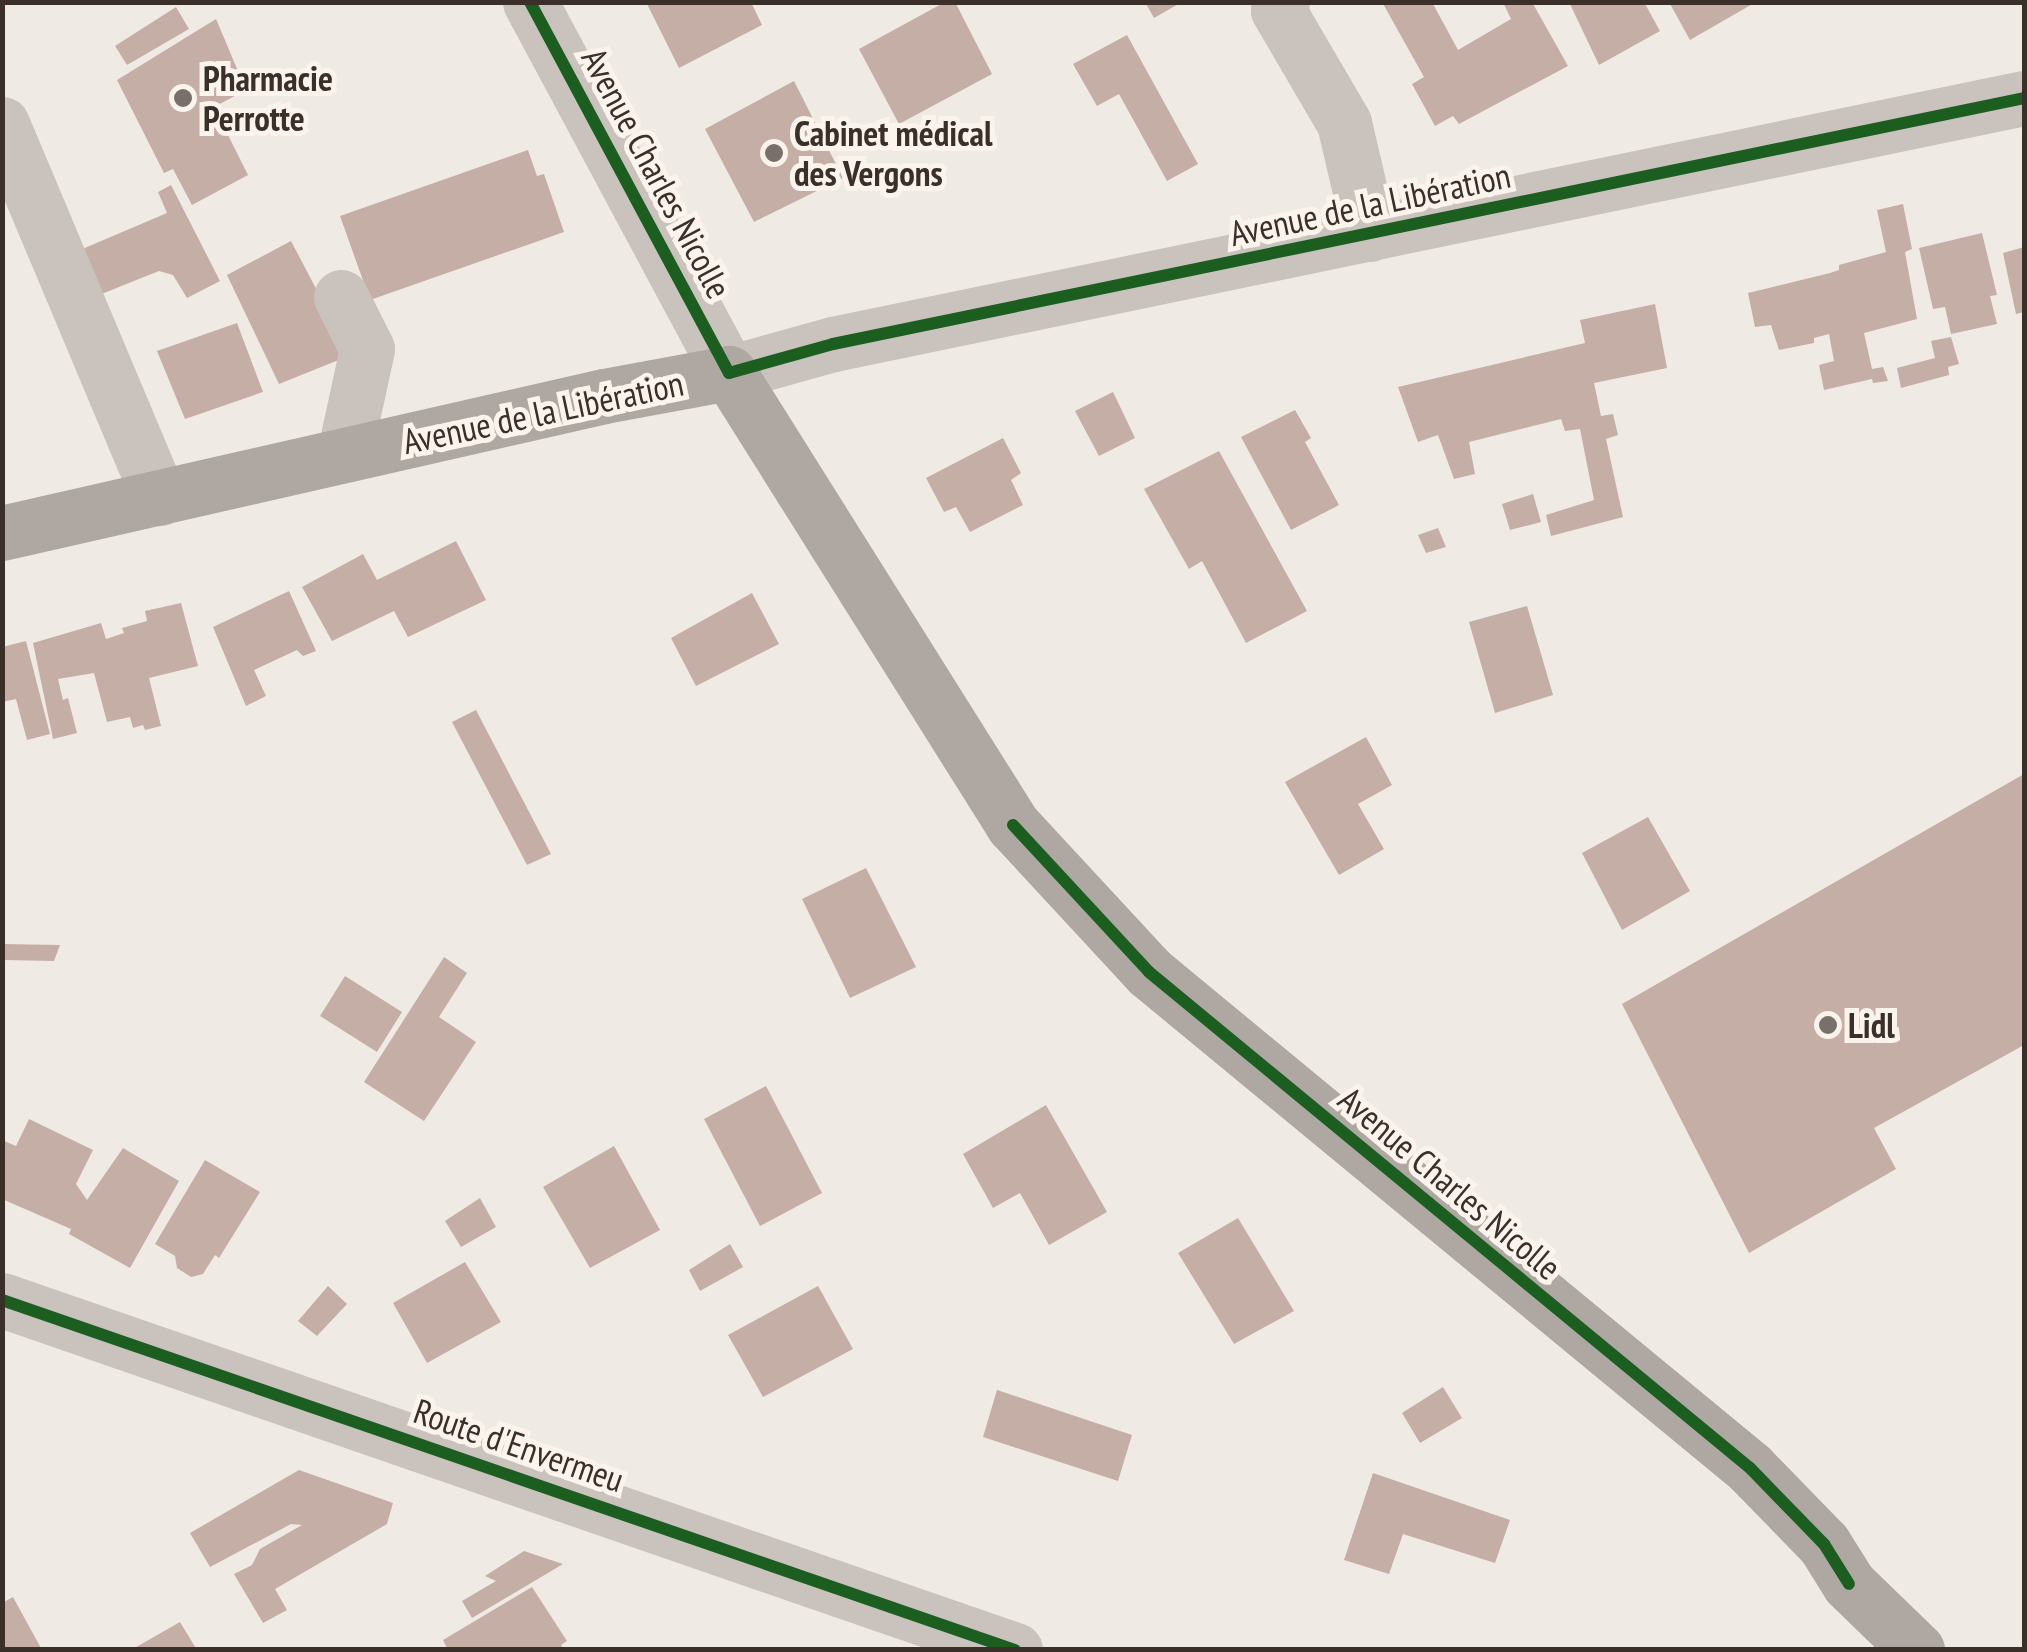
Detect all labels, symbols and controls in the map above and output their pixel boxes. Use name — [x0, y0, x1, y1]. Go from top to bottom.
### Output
street label: Avenue Charles Nicolle — [573, 41, 741, 305]
place label: Pharmacie Perrotte — [203, 57, 333, 139]
marker: Pharmacie Perrotte — [172, 87, 194, 109]
place label: Cabinet médical des Vergons — [794, 112, 992, 194]
marker: Cabinet médical des Vergons — [763, 142, 785, 164]
street label: Avenue de la Libération — [1226, 154, 1514, 254]
street label: Avenue de la Libération — [399, 362, 687, 462]
place label: Lidl — [1848, 1004, 1895, 1046]
marker: Lidl — [1817, 1014, 1839, 1036]
street label: Avenue Charles Nicolle — [1330, 1078, 1570, 1288]
street label: Route d'Envermeu — [409, 1390, 629, 1500]

